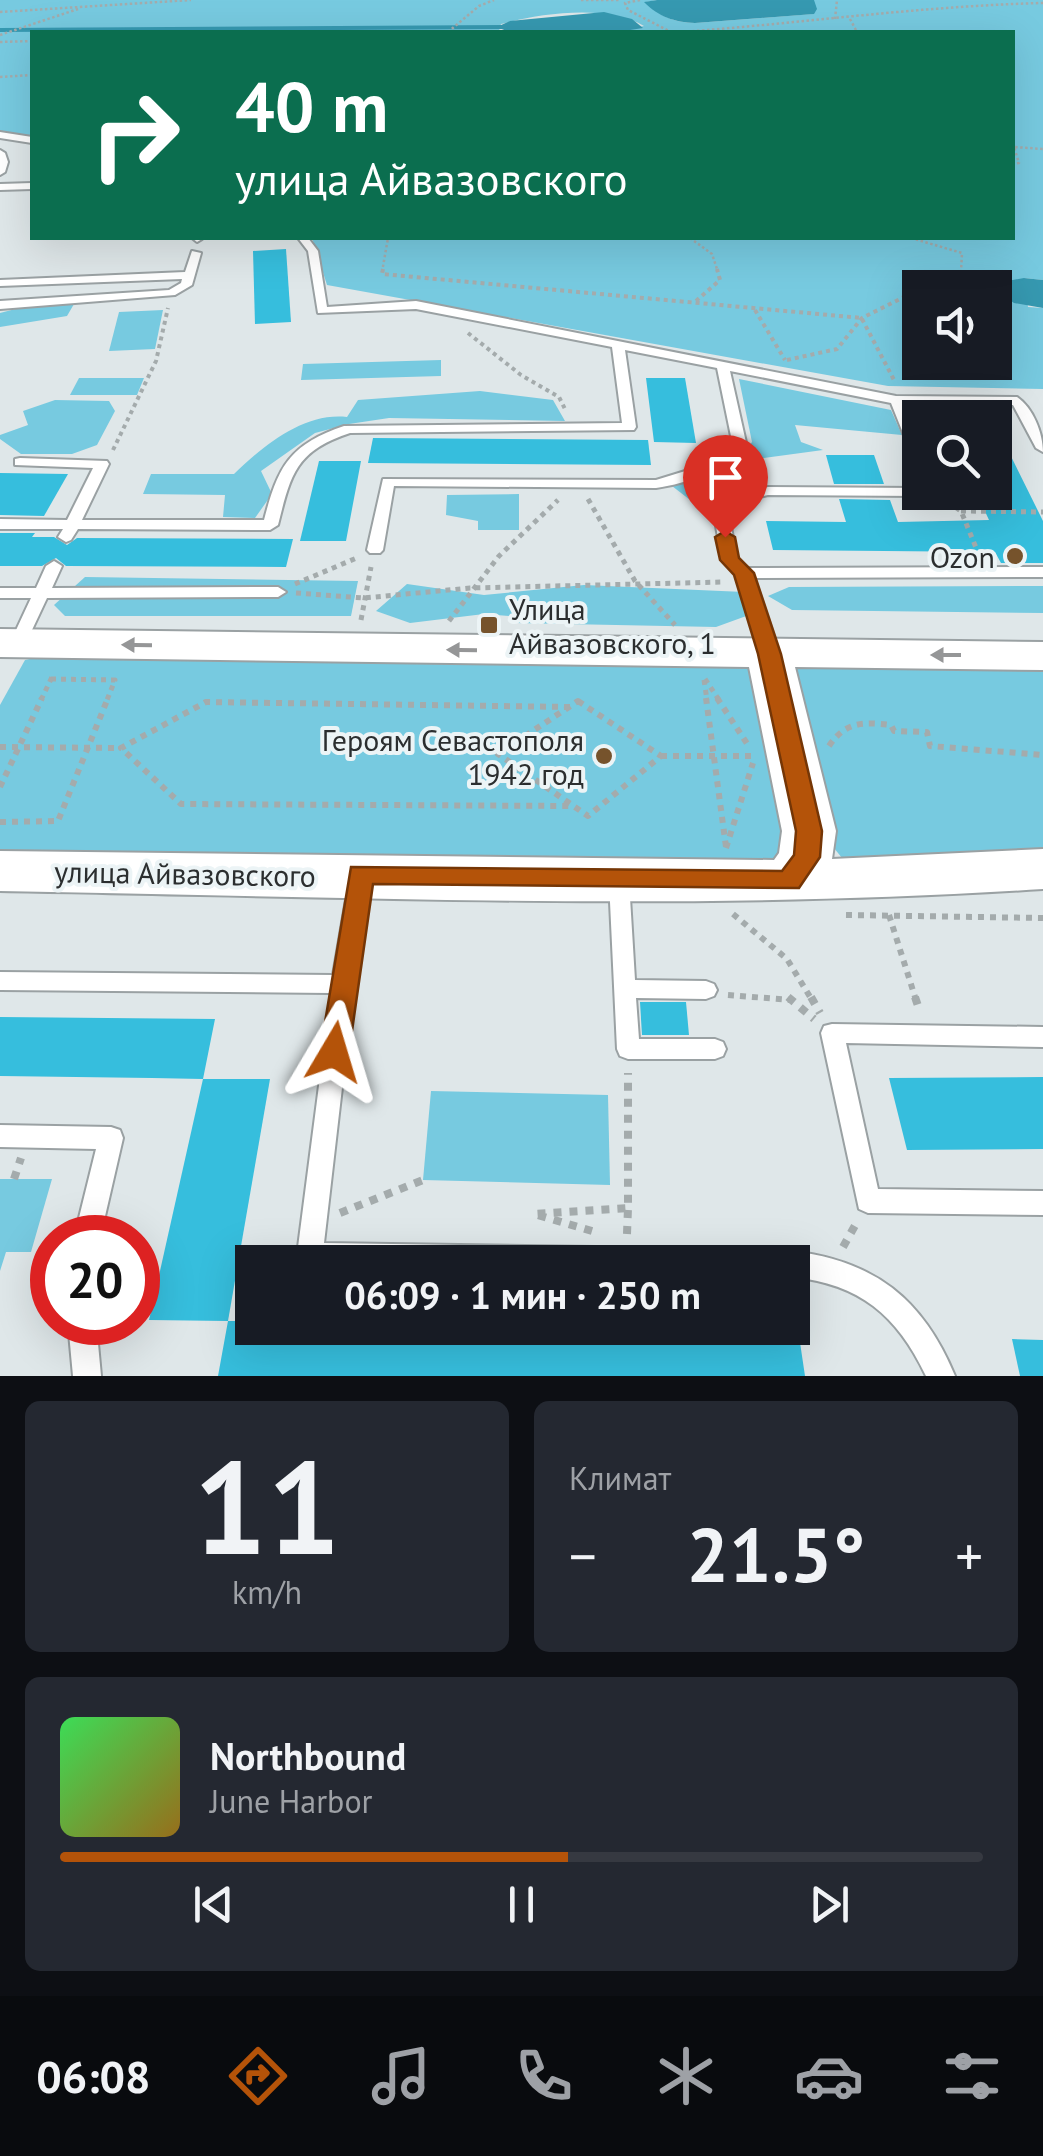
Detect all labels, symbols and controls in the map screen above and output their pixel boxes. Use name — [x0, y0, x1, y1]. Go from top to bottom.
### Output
text: 40 m — [235, 61, 388, 151]
icon: right — [70, 70, 200, 200]
text: улица Айвазовского — [235, 149, 628, 207]
map controls — [902, 270, 1012, 510]
button: sound — [902, 270, 1012, 380]
button: search — [902, 400, 1012, 510]
pin — [683, 435, 768, 538]
icon: arrive — [698, 450, 753, 505]
place label: Ozon — [930, 537, 995, 576]
marker: Ozon — [1004, 545, 1026, 567]
place label: Улица Айвазовского, 1 — [509, 589, 716, 662]
marker: Улица Айвазовского, 1 — [478, 614, 500, 636]
one-way arrow — [121, 636, 153, 652]
one-way arrow — [446, 641, 478, 657]
one-way arrow — [929, 647, 961, 663]
place label: Героям Севастополя 1942 год — [322, 720, 584, 793]
marker: Героям Севастополя 1942 год — [593, 745, 615, 767]
street label: улица Айвазовского — [54, 851, 316, 895]
position arrow — [282, 1000, 386, 1104]
speed limit sign: 20 — [30, 1215, 160, 1345]
text: 06:09 · 1 мин · 250 m — [344, 1270, 701, 1319]
text: 11 — [193, 1422, 341, 1590]
text: Климат — [569, 1457, 671, 1499]
text: 21.5° — [687, 1506, 865, 1603]
text: − — [569, 1520, 597, 1591]
text: + — [955, 1520, 983, 1591]
text: km/h — [232, 1571, 302, 1613]
text: Northbound — [210, 1731, 406, 1780]
text: June Harbor — [210, 1780, 372, 1822]
icon: previous — [186, 1877, 241, 1932]
icon: pause — [494, 1877, 549, 1932]
icon: next — [802, 1877, 857, 1932]
icon: directions — [223, 2041, 293, 2111]
icon: music — [366, 2041, 436, 2111]
icon: phone — [509, 2041, 579, 2111]
icon: climate — [651, 2041, 721, 2111]
icon: car — [794, 2041, 864, 2111]
icon: filters — [937, 2041, 1007, 2111]
text: 06:08 — [36, 2047, 151, 2105]

